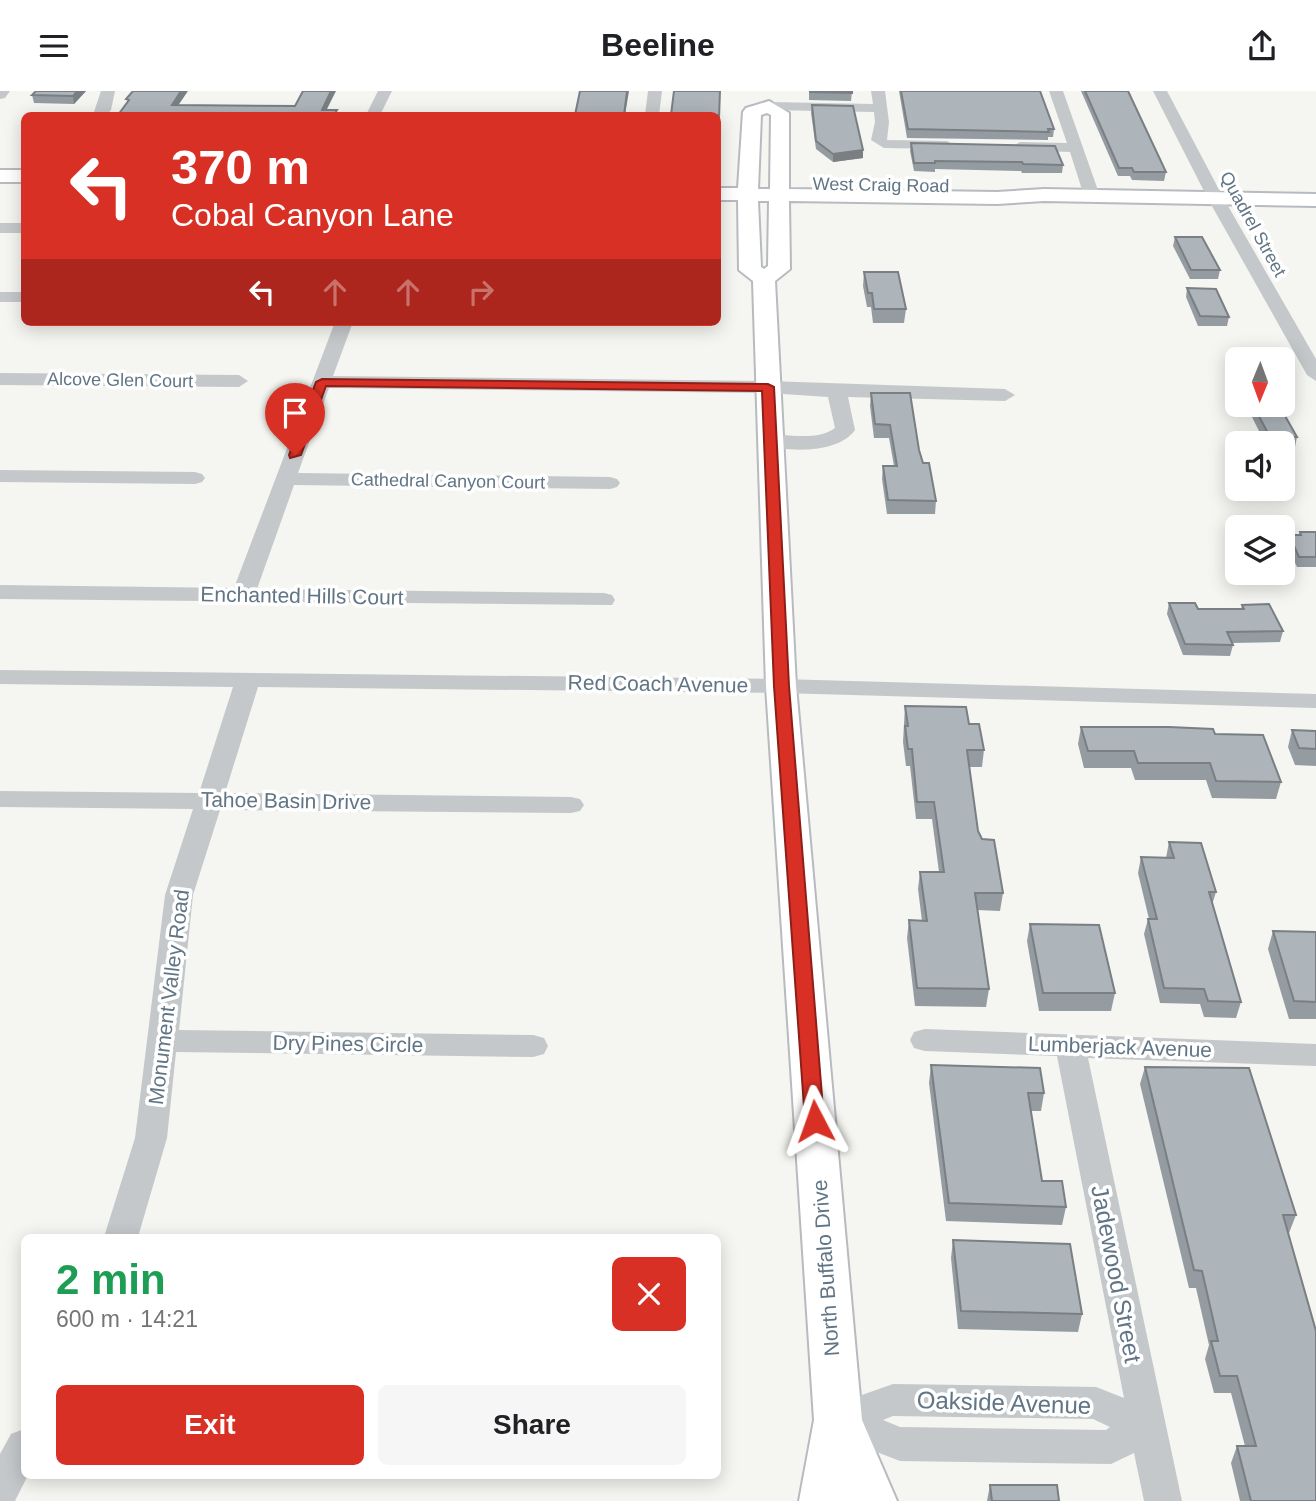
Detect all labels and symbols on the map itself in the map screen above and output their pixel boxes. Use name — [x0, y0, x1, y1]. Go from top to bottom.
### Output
street label: Quadrel Street — [1216, 168, 1290, 280]
street label: West Craig Road — [812, 174, 950, 196]
north arrow — [1225, 347, 1295, 417]
street label: Alcove Glen Court — [47, 369, 193, 391]
pin — [265, 383, 325, 455]
street label: Cathedral Canyon Court — [351, 469, 545, 493]
street label: Enchanted Hills Court — [200, 582, 404, 609]
street label: Red Coach Avenue — [568, 670, 748, 697]
street label: Tahoe Basin Drive — [201, 788, 371, 813]
street label: Monument Valley Road — [144, 888, 193, 1106]
street label: Dry Pines Circle — [273, 1031, 423, 1056]
street label: Lumberjack Avenue — [1028, 1032, 1212, 1061]
position arrow — [778, 1084, 852, 1158]
street label: North Buffalo Drive — [808, 1179, 843, 1357]
street label: Jadewood Street — [1086, 1183, 1147, 1365]
street label: Oakside Avenue — [916, 1386, 1092, 1419]

